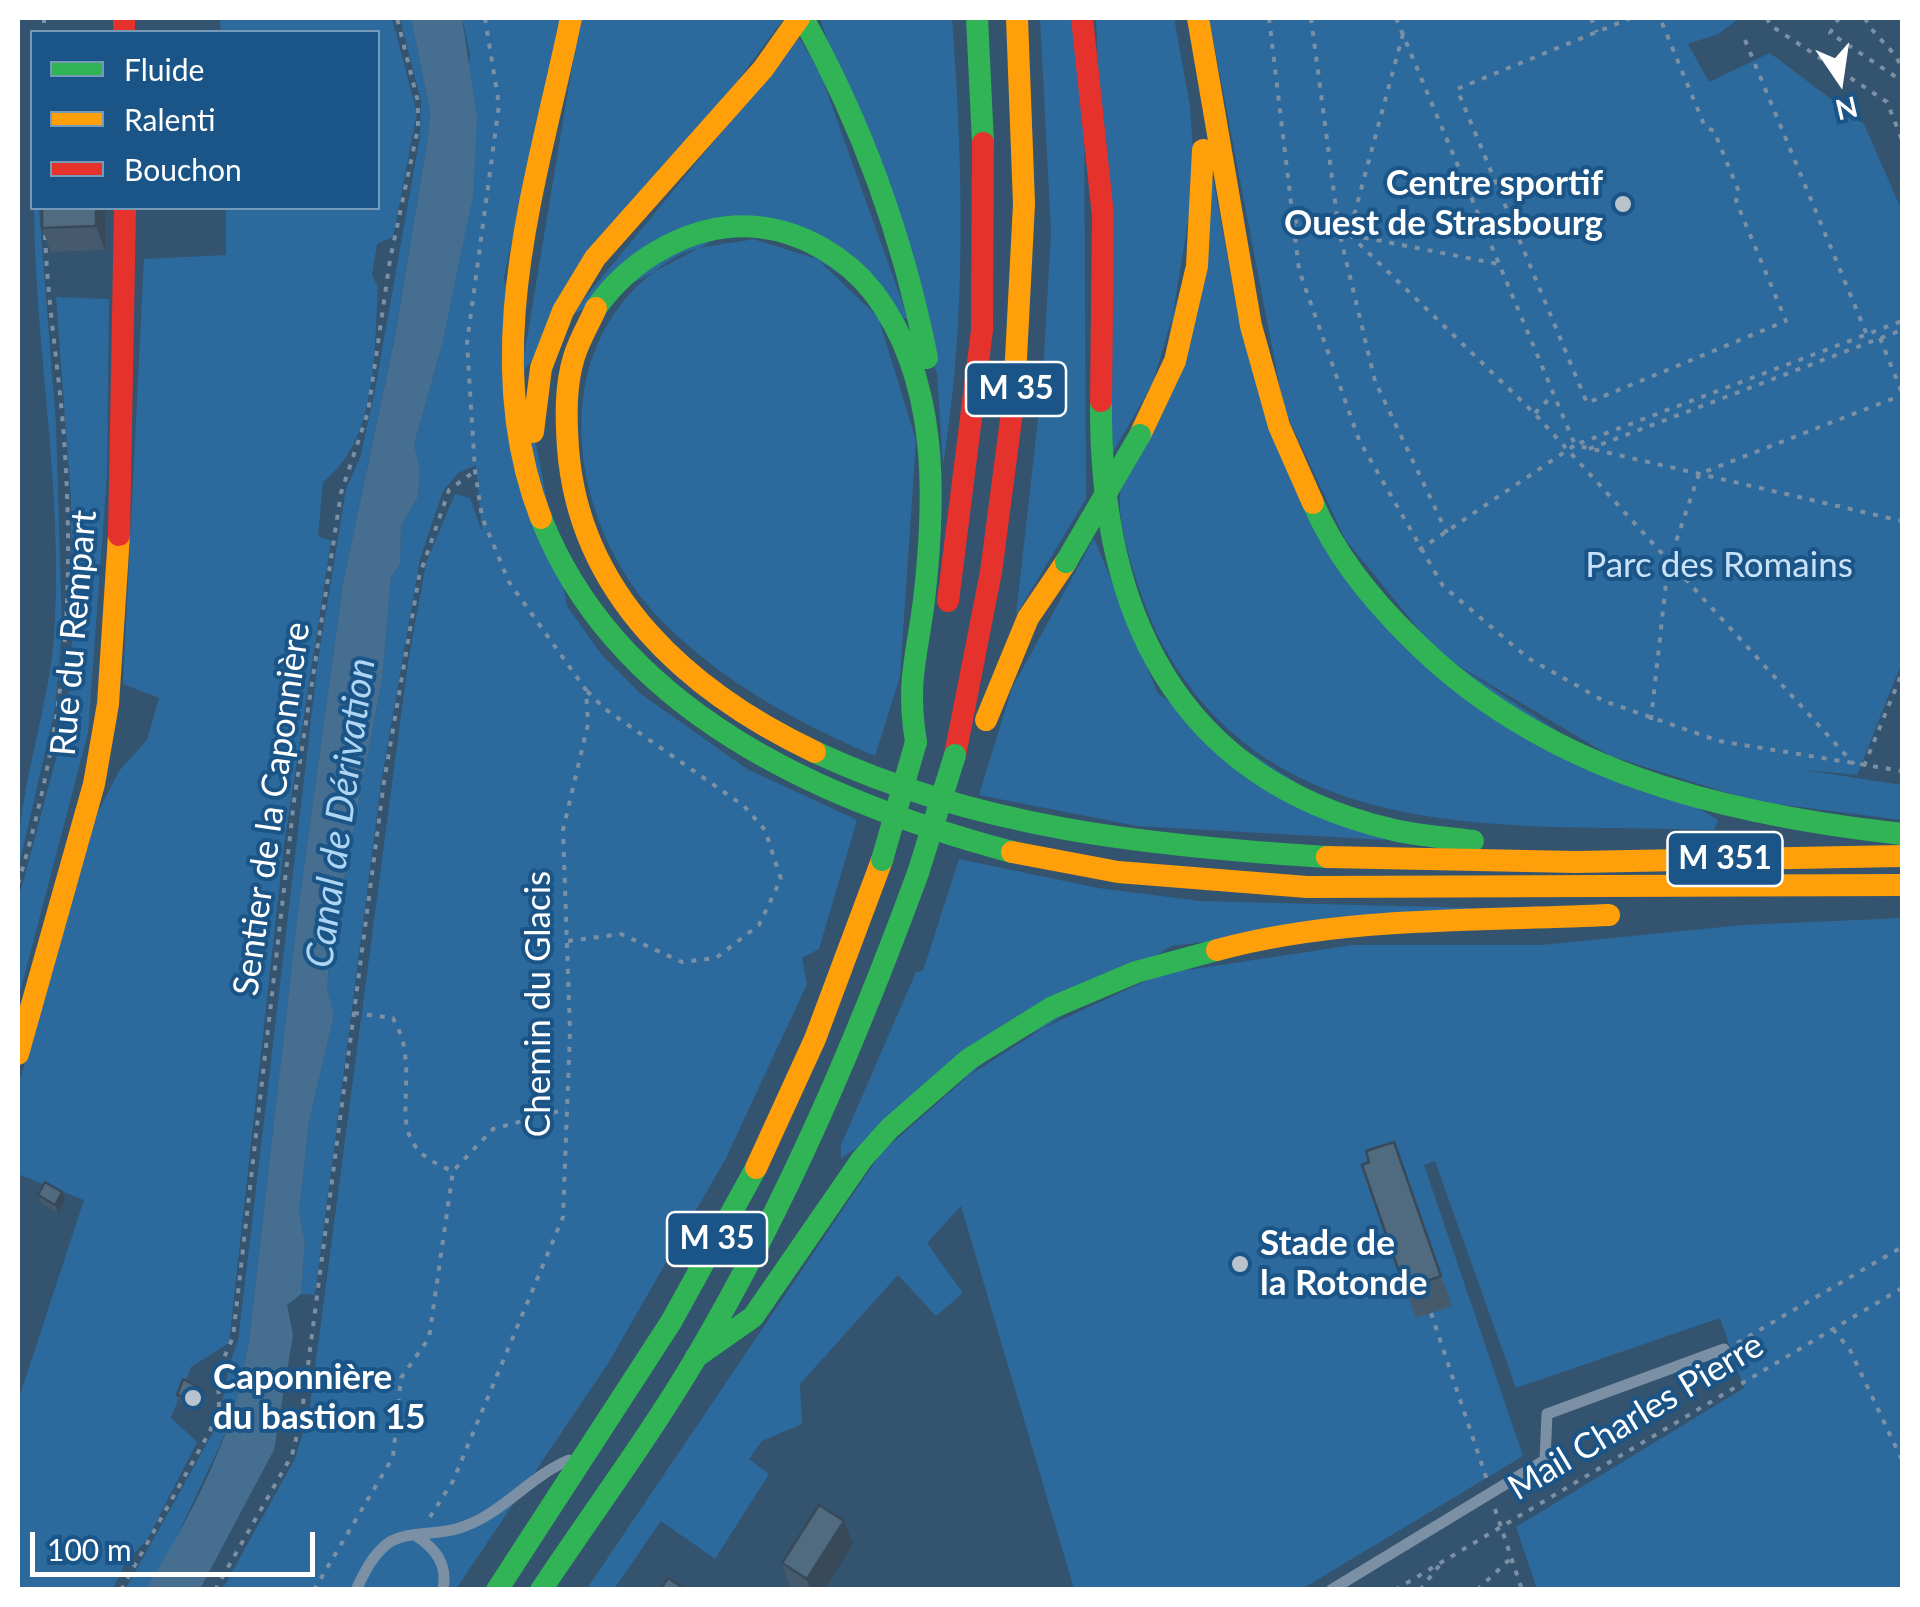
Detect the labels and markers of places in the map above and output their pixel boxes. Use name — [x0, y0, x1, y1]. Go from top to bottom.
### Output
place label: Centre sportif Ouest de Strasbourg — [1284, 163, 1603, 245]
marker: Centre sportif Ouest de Strasbourg — [1612, 193, 1634, 215]
place label: Stade de la Rotonde — [1260, 1223, 1427, 1305]
marker: Stade de la Rotonde — [1229, 1253, 1251, 1275]
place label: Caponnière du bastion 15 — [213, 1357, 426, 1439]
marker: Caponnière du bastion 15 — [182, 1387, 204, 1409]

